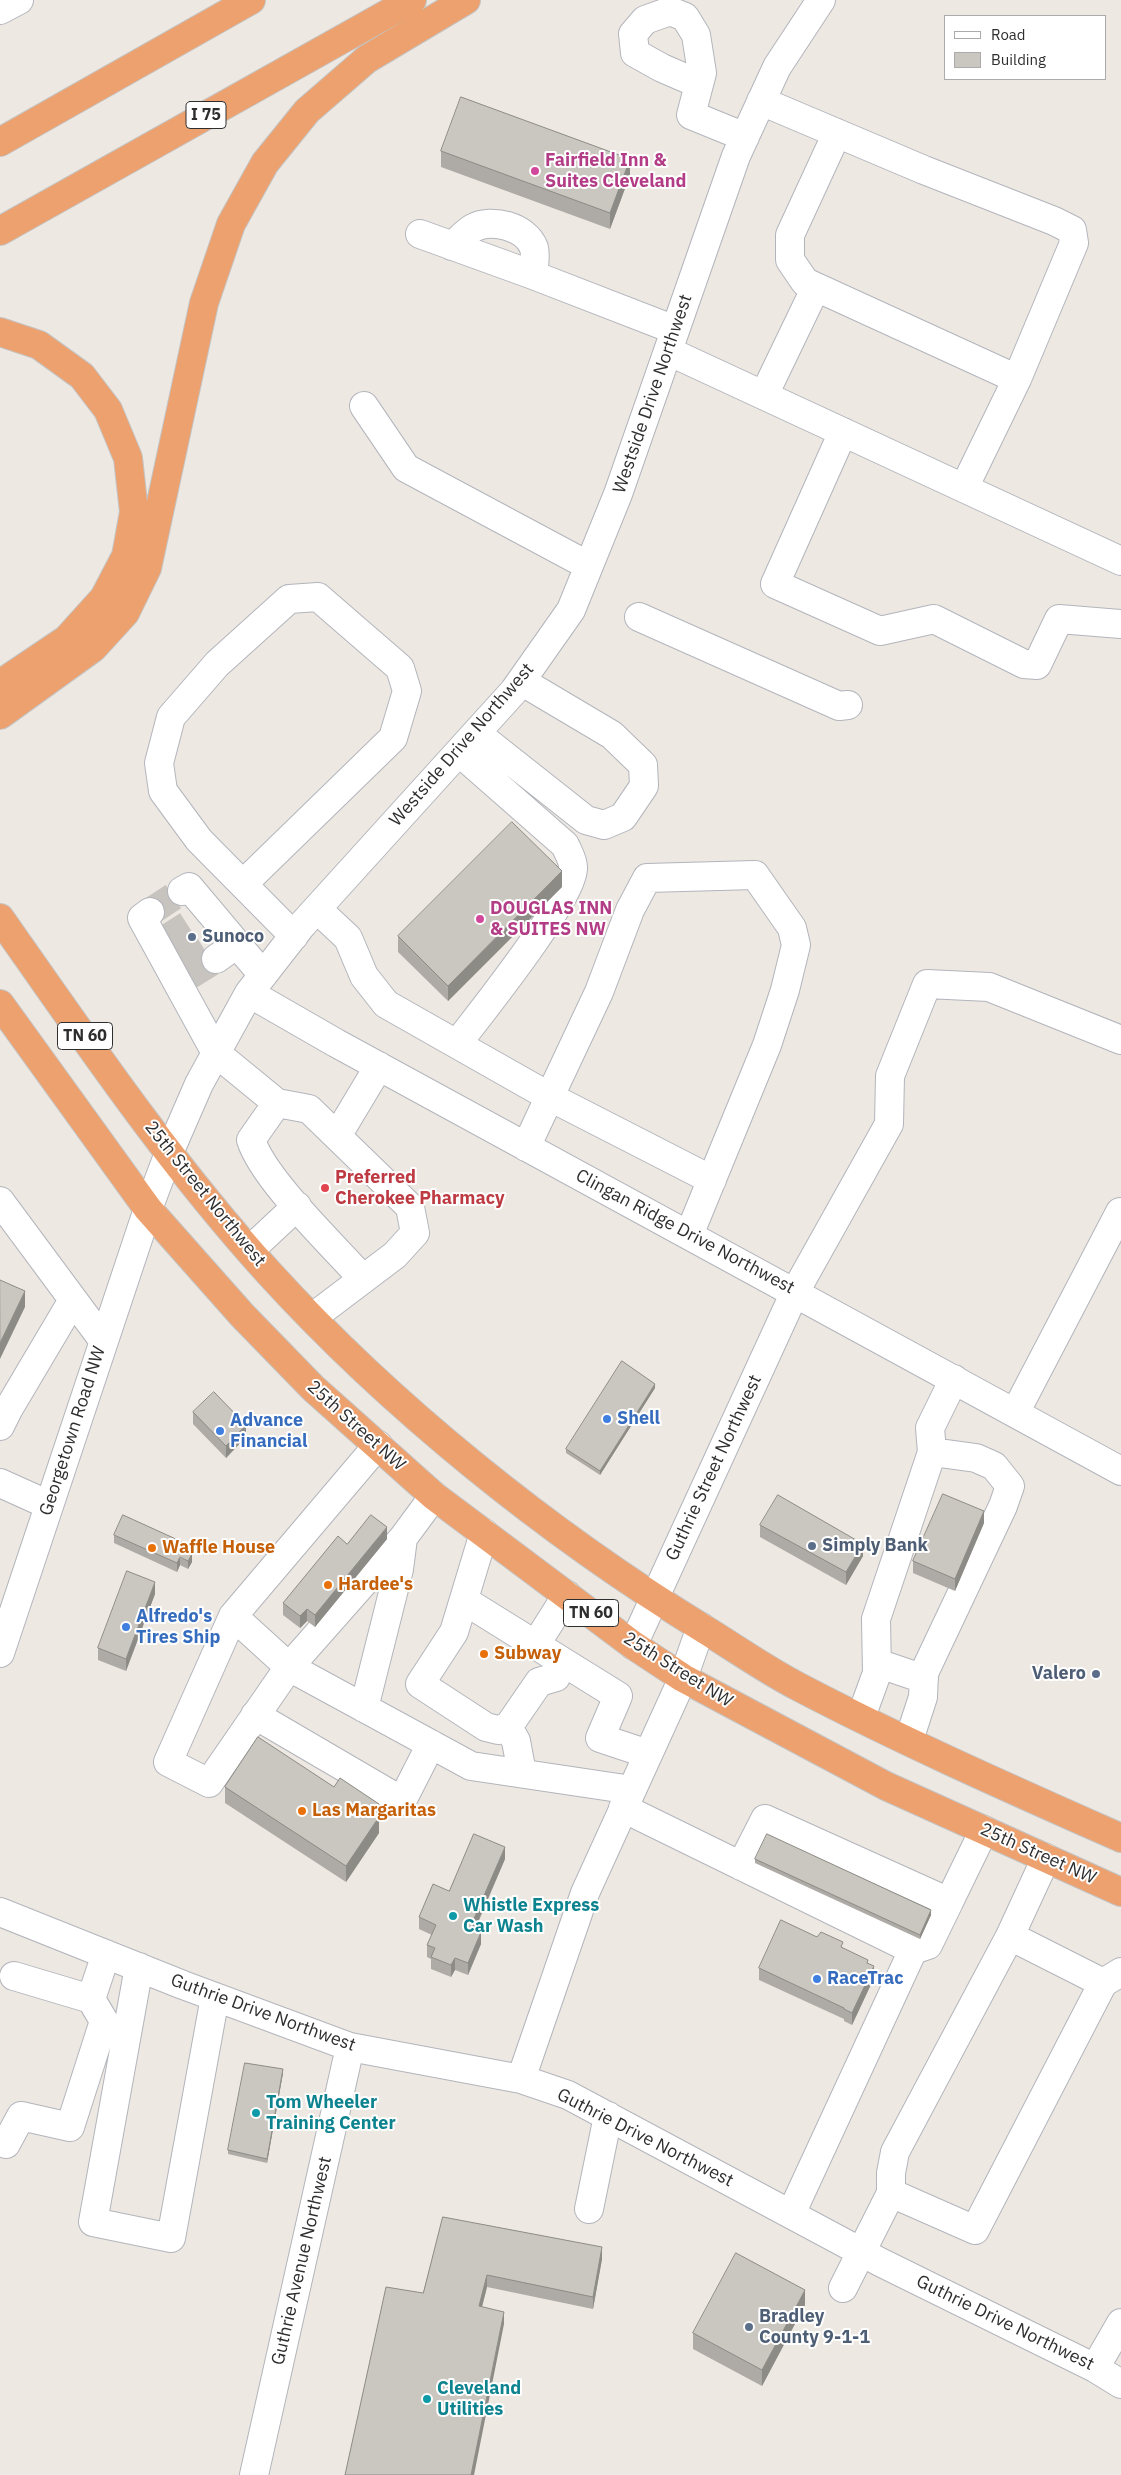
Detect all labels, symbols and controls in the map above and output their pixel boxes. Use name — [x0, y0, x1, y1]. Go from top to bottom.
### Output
legend — [944, 15, 1106, 80]
text: Road — [991, 25, 1026, 44]
text: Building — [991, 50, 1046, 69]
road number: I 75 — [186, 102, 226, 128]
place label: Fairfield Inn & Suites Cleveland — [545, 150, 686, 192]
marker: Fairfield Inn & Suites Cleveland — [529, 165, 541, 177]
street label: Westside Drive Northwest — [609, 292, 697, 496]
street label: Westside Drive Northwest — [385, 659, 539, 831]
place label: DOUGLAS INN & SUITES NW — [490, 898, 612, 941]
marker: DOUGLAS INN & SUITES NW — [474, 913, 486, 925]
place label: Sunoco — [202, 926, 264, 948]
marker: Sunoco — [186, 931, 198, 943]
road number: TN 60 — [58, 1022, 112, 1050]
street label: 25th Street Northwest — [140, 1117, 270, 1271]
street label: Clingan Ridge Drive Northwest — [572, 1165, 798, 1299]
place label: Preferred Cherokee Pharmacy — [335, 1167, 505, 1210]
marker: Preferred Cherokee Pharmacy — [319, 1182, 331, 1194]
street label: Georgetown Road NW — [35, 1344, 111, 1518]
street label: Guthrie Street Northwest — [661, 1372, 767, 1564]
street label: 25th Street NW — [302, 1376, 410, 1476]
place label: Shell — [617, 1408, 660, 1430]
place label: Advance Financial — [230, 1410, 308, 1452]
marker: Shell — [601, 1413, 613, 1425]
marker: Advance Financial — [214, 1425, 226, 1437]
place label: Simply Bank — [822, 1535, 928, 1557]
place label: Waffle House — [162, 1537, 275, 1559]
marker: Simply Bank — [806, 1540, 818, 1552]
marker: Waffle House — [146, 1542, 158, 1554]
place label: Hardee's — [338, 1574, 413, 1596]
marker: Hardee's — [322, 1579, 334, 1591]
road number: TN 60 — [564, 1600, 618, 1626]
place label: Alfredo's Tires Ship — [136, 1606, 220, 1648]
marker: Alfredo's Tires Ship — [120, 1621, 132, 1633]
street label: 25th Street NW — [619, 1628, 737, 1712]
place label: Subway — [494, 1643, 561, 1665]
marker: Subway — [478, 1648, 490, 1660]
place label: Valero — [1032, 1663, 1086, 1685]
marker: Valero — [1090, 1668, 1102, 1680]
place label: Las Margaritas — [312, 1800, 436, 1822]
marker: Las Margaritas — [296, 1805, 308, 1817]
street label: 25th Street NW — [977, 1819, 1099, 1889]
place label: Whistle Express Car Wash — [463, 1895, 599, 1938]
marker: Whistle Express Car Wash — [447, 1910, 459, 1922]
place label: RaceTrac — [827, 1968, 904, 1990]
street label: Guthrie Drive Northwest — [168, 1969, 358, 2057]
marker: RaceTrac — [811, 1973, 823, 1985]
street label: Guthrie Drive Northwest — [553, 2084, 737, 2192]
place label: Tom Wheeler Training Center — [266, 2092, 396, 2134]
marker: Tom Wheeler Training Center — [250, 2107, 262, 2119]
street label: Guthrie Avenue Northwest — [267, 2155, 337, 2367]
street label: Guthrie Drive Northwest — [913, 2271, 1097, 2375]
place label: Bradley County 9-1-1 — [759, 2306, 870, 2348]
marker: Bradley County 9-1-1 — [743, 2321, 755, 2333]
place label: Cleveland Utilities — [437, 2378, 521, 2420]
marker: Cleveland Utilities — [421, 2393, 433, 2405]

